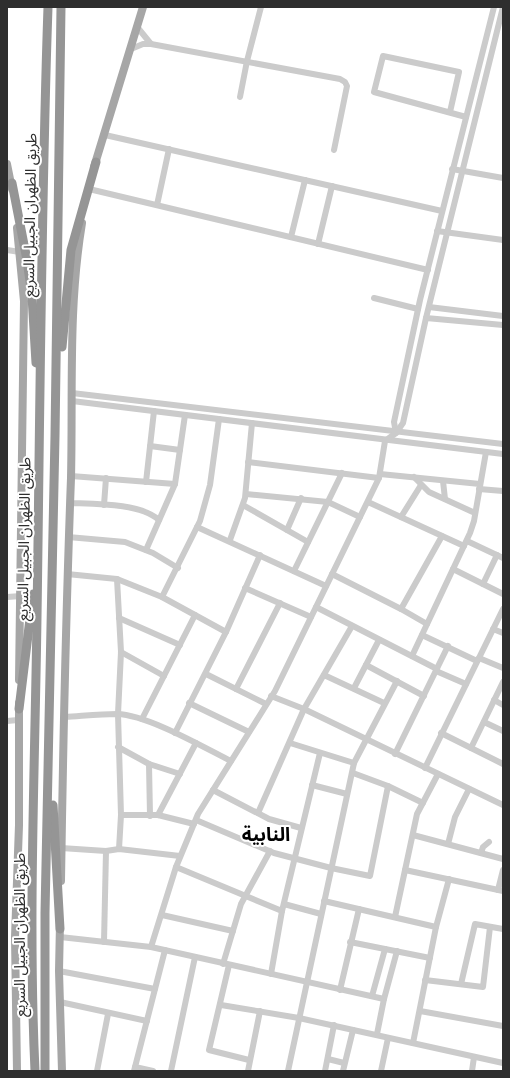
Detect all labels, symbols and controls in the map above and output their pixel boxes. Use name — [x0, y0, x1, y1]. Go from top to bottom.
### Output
street label: طريق الظهران الجبيل السريع — [20, 133, 43, 297]
street label: طريق الظهران الجبيل السريع — [14, 457, 37, 621]
district label: النابية — [242, 823, 290, 847]
street label: طريق الظهران الجبيل السريع — [11, 853, 32, 1017]

